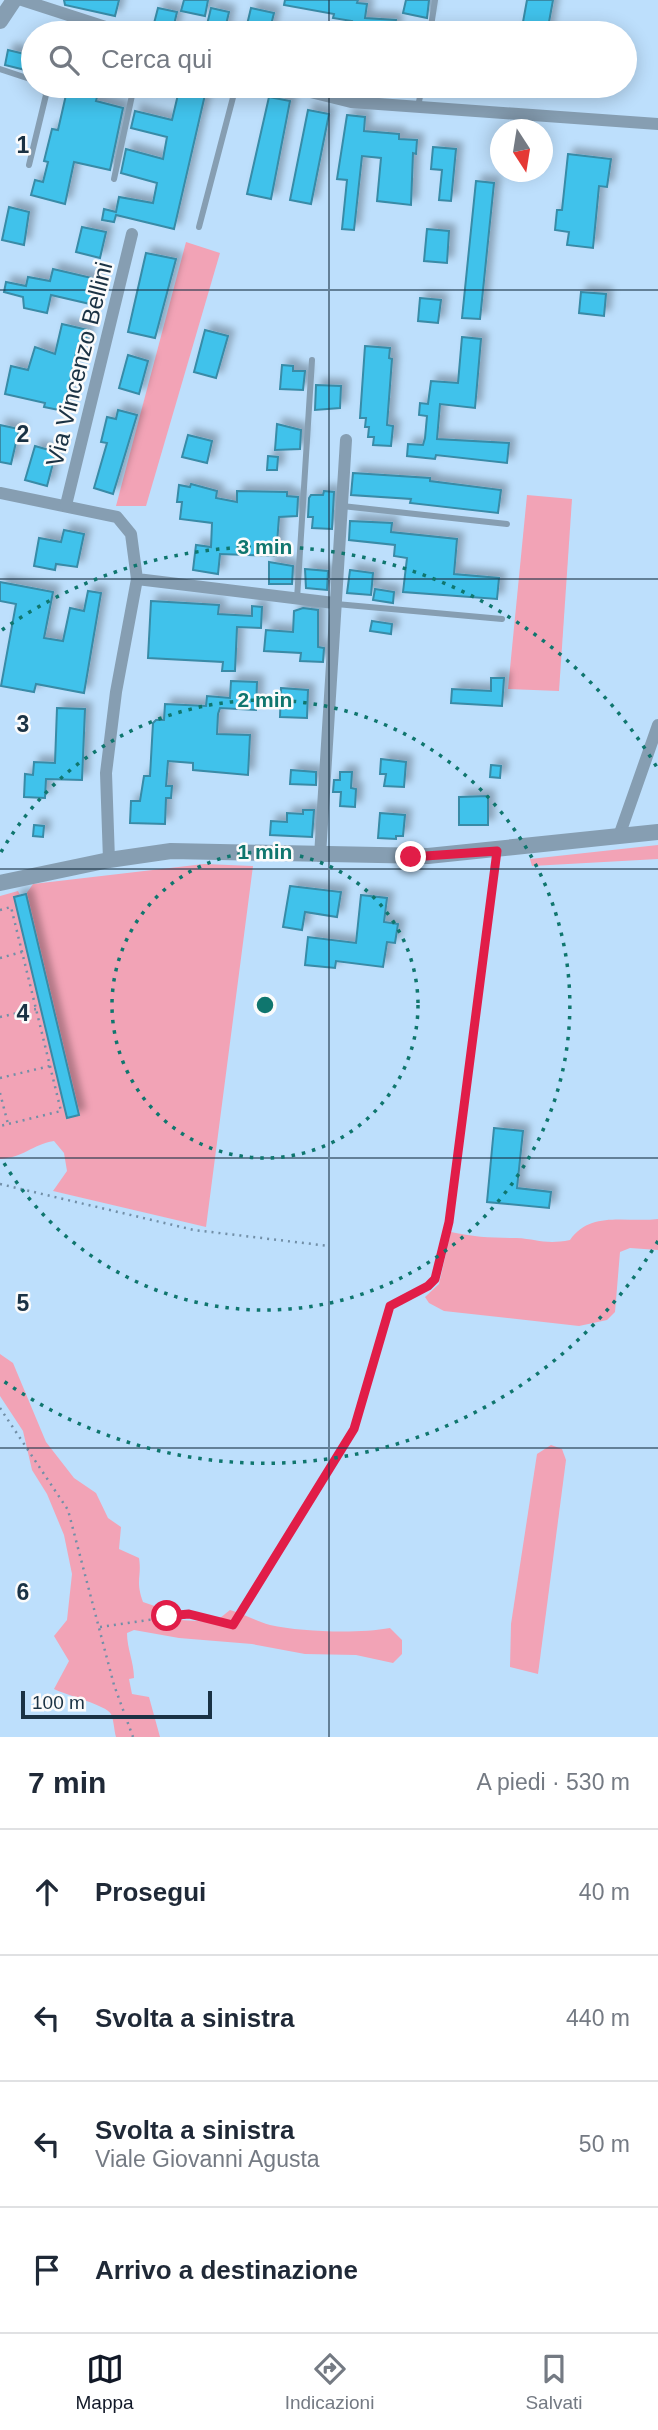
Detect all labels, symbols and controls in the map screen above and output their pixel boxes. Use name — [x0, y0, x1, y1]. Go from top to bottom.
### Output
search box — [21, 21, 637, 98]
icon: search — [45, 41, 83, 79]
text: Cerca qui — [101, 44, 212, 74]
north arrow — [490, 119, 553, 182]
text: 1 — [17, 132, 30, 158]
street label: Via Vincenzo Bellini — [41, 259, 117, 469]
text: 2 — [17, 421, 29, 447]
text: 3 min — [238, 535, 292, 558]
text: 2 min — [238, 688, 292, 711]
text: 3 — [17, 711, 29, 737]
text: 1 min — [238, 840, 292, 863]
route end — [395, 841, 426, 872]
centre of rings — [253, 993, 277, 1017]
text: 4 — [17, 1000, 30, 1026]
text: 5 — [17, 1290, 30, 1316]
text: 6 — [17, 1579, 29, 1605]
route start — [151, 1600, 182, 1631]
scale bar — [21, 1688, 212, 1720]
text: 100 m — [32, 1692, 85, 1713]
text: 7 min — [28, 1766, 106, 1799]
text: A piedi · 530 m — [477, 1769, 630, 1795]
icon: ahead — [28, 1873, 66, 1911]
text: Prosegui — [95, 1877, 206, 1907]
text: 40 m — [579, 1879, 630, 1905]
icon: left — [28, 1999, 66, 2037]
text: Svolta a sinistra — [95, 2003, 294, 2033]
text: 440 m — [566, 2005, 630, 2031]
text: Svolta a sinistra — [95, 2115, 294, 2145]
icon: left — [28, 2125, 66, 2163]
text: 50 m — [579, 2131, 630, 2157]
text: Viale Giovanni Agusta — [95, 2146, 320, 2172]
icon: arrive — [28, 2251, 66, 2289]
text: Arrivo a destinazione — [95, 2255, 358, 2285]
tab: Mappa — [76, 2350, 134, 2414]
tab: Indicazioni — [285, 2350, 374, 2414]
tab: Salvati — [525, 2350, 582, 2414]

